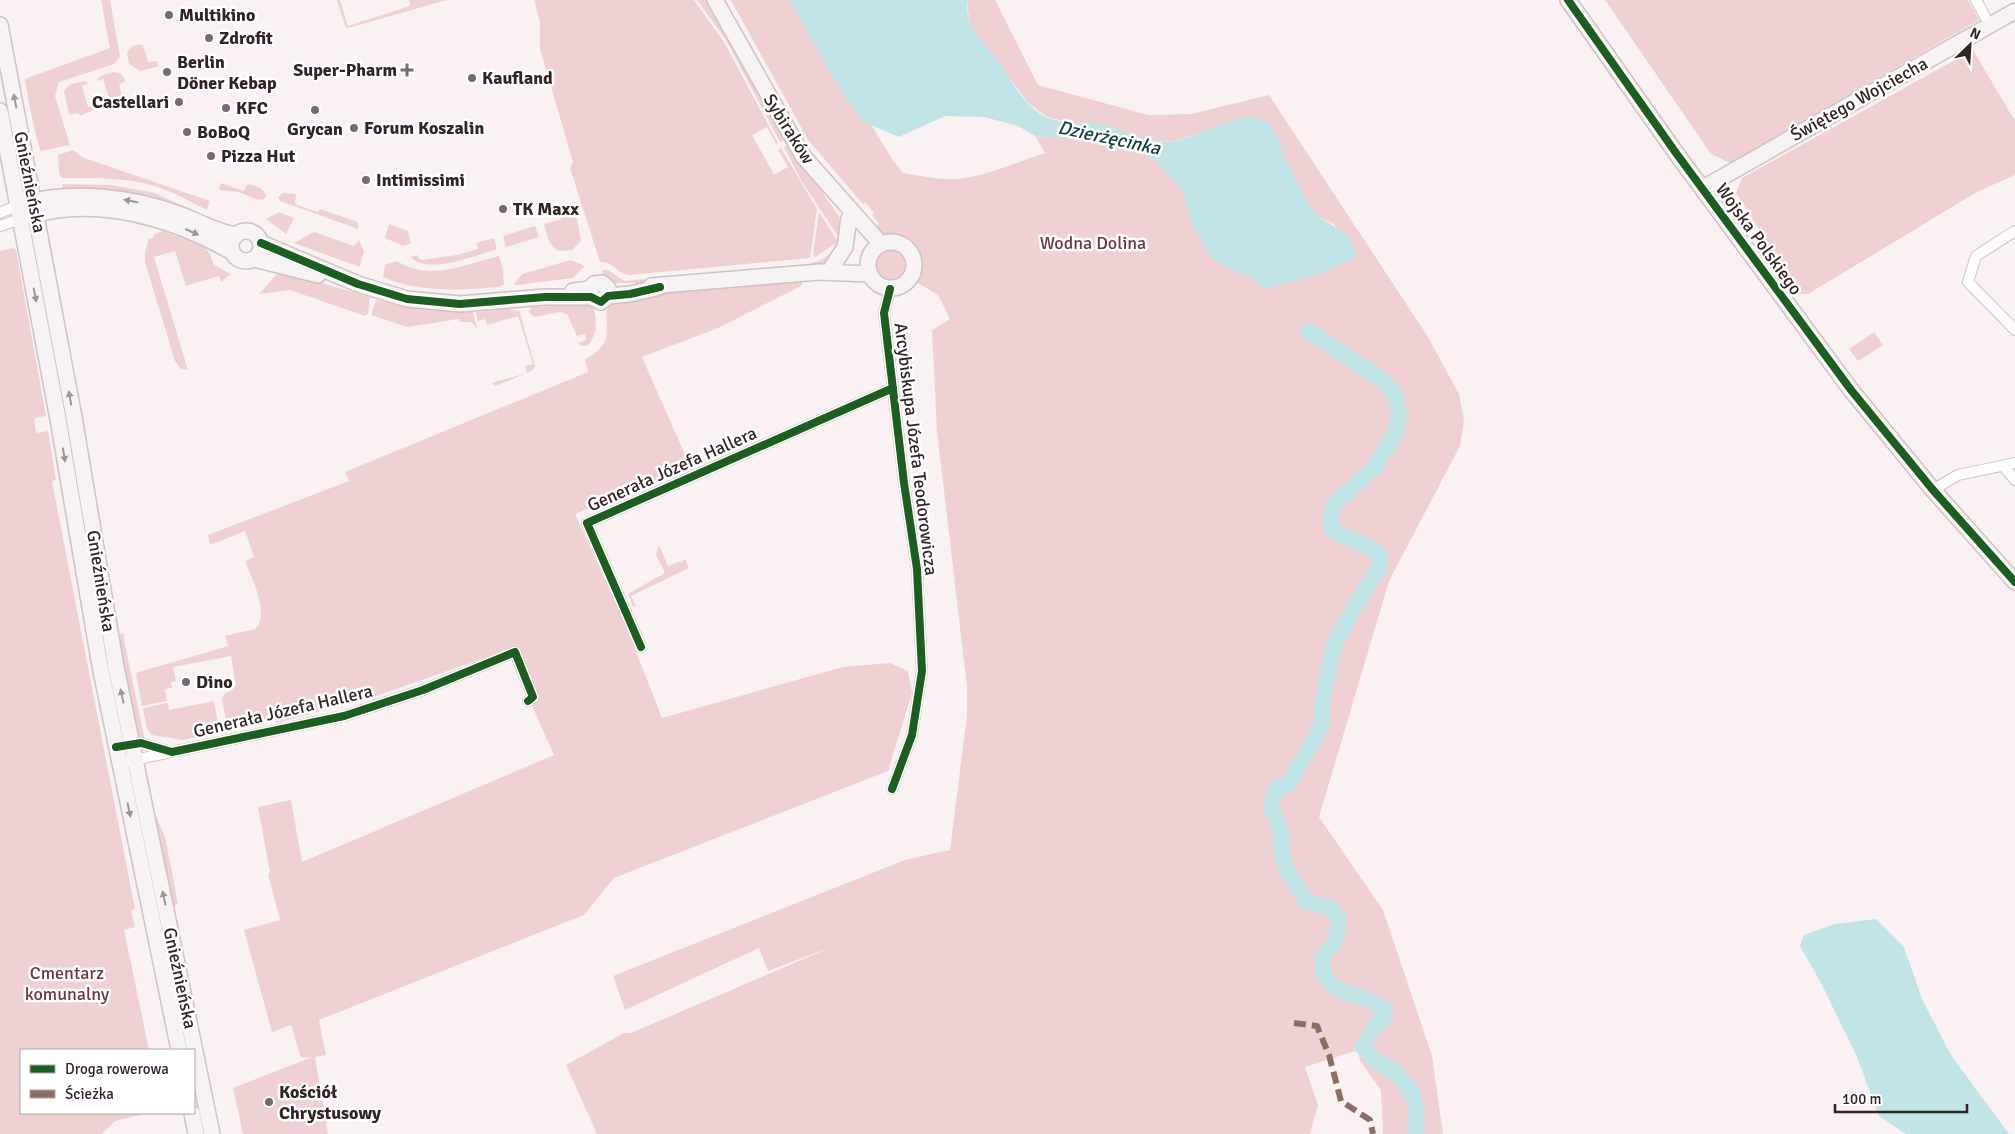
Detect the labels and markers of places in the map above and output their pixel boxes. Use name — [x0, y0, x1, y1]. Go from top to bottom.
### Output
place label: Multikino — [179, 4, 255, 26]
marker: Multikino — [163, 9, 175, 21]
place label: Zdrofit — [219, 27, 273, 49]
marker: Zdrofit — [203, 32, 215, 44]
place label: Berlin Döner Kebap — [177, 51, 277, 94]
place label: Super-Pharm — [293, 59, 397, 81]
marker: Super-Pharm — [401, 64, 413, 76]
marker: Berlin Döner Kebap — [161, 66, 173, 78]
place label: Kaufland — [482, 67, 553, 89]
marker: Kaufland — [466, 72, 478, 84]
place label: Castellari — [92, 91, 169, 113]
marker: Castellari — [173, 96, 185, 108]
place label: KFC — [236, 97, 268, 119]
marker: KFC — [220, 102, 232, 114]
marker: Grycan — [309, 104, 321, 116]
place label: Forum Koszalin — [364, 117, 484, 139]
place label: Grycan — [287, 118, 343, 140]
place label: BoBoQ — [197, 121, 250, 143]
marker: Forum Koszalin — [348, 122, 360, 134]
marker: BoBoQ — [181, 126, 193, 138]
place label: Pizza Hut — [221, 145, 296, 167]
marker: Pizza Hut — [205, 150, 217, 162]
place label: Intimissimi — [376, 169, 465, 191]
marker: Intimissimi — [360, 174, 372, 186]
place label: TK Maxx — [513, 198, 579, 220]
marker: TK Maxx — [497, 203, 509, 215]
place label: Dino — [196, 671, 233, 693]
marker: Dino — [180, 676, 192, 688]
place label: Kościół Chrystusowy — [279, 1081, 381, 1124]
marker: Kościół Chrystusowy — [263, 1096, 275, 1108]

